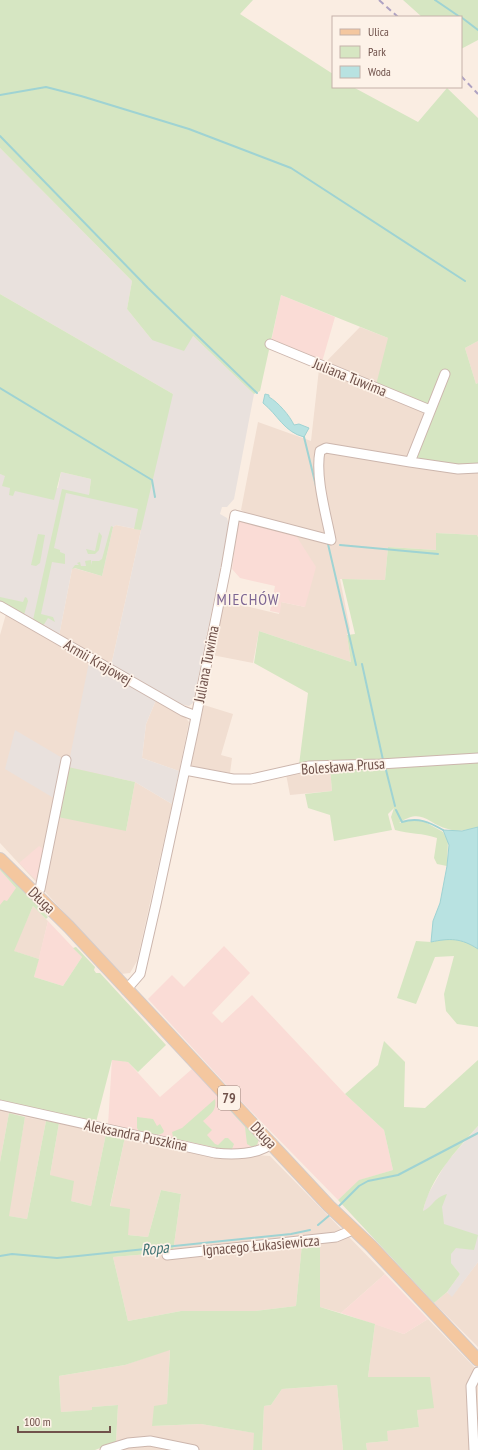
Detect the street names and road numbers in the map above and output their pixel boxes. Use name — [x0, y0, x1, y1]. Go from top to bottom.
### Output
street label: Juliana Tuwima — [309, 353, 390, 400]
street label: Juliana Tuwima — [189, 624, 223, 705]
street label: Armii Krajowej — [61, 635, 135, 689]
street label: Bolesława Prusa — [300, 754, 386, 778]
street label: Długa — [24, 883, 60, 917]
road number: 79 — [218, 1086, 240, 1110]
street label: Aleksandra Puszkina — [83, 1115, 189, 1155]
street label: Długa — [247, 1117, 281, 1153]
street label: Ignacego Łukasiewicza — [202, 1230, 320, 1260]

